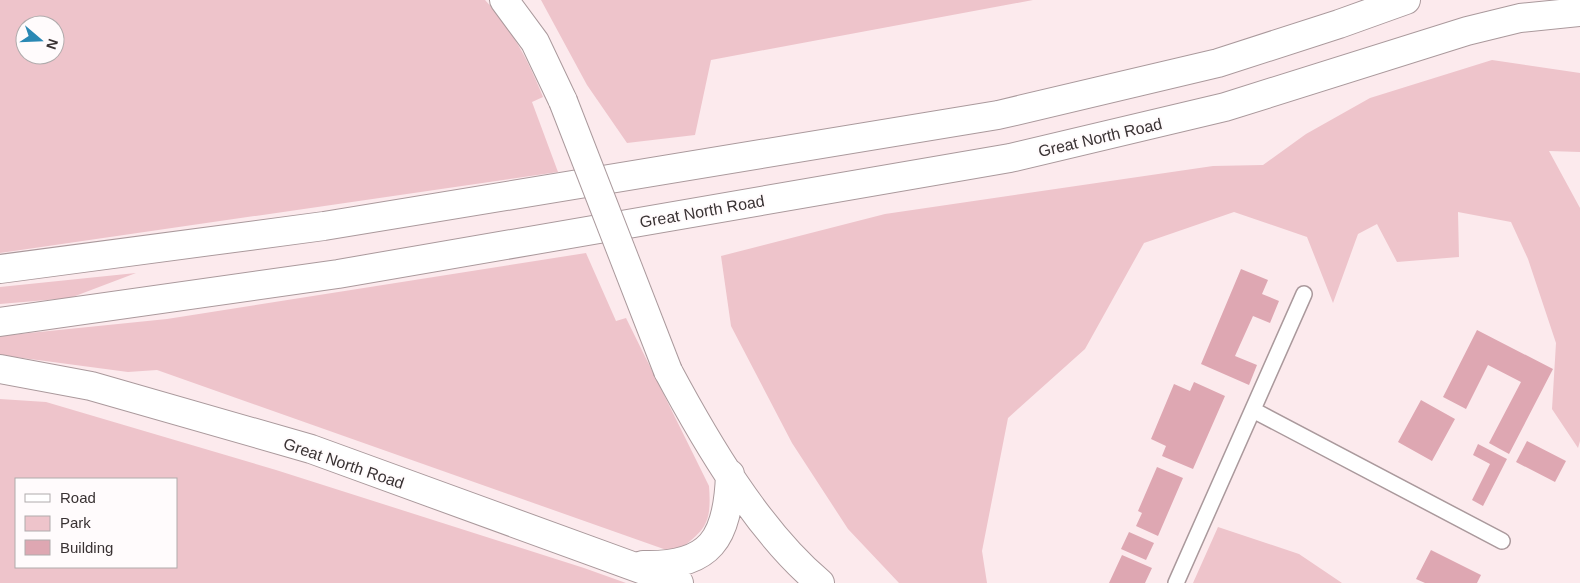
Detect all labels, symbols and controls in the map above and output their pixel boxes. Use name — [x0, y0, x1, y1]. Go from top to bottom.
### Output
north arrow — [15, 15, 65, 65]
text: N — [43, 37, 62, 52]
street label: Great North Road — [1037, 115, 1164, 160]
street label: Great North Road — [638, 192, 766, 231]
street label: Great North Road — [281, 435, 406, 492]
legend — [15, 478, 178, 568]
text: Road — [60, 489, 96, 506]
text: Park — [60, 514, 91, 531]
text: Building — [60, 539, 113, 556]

